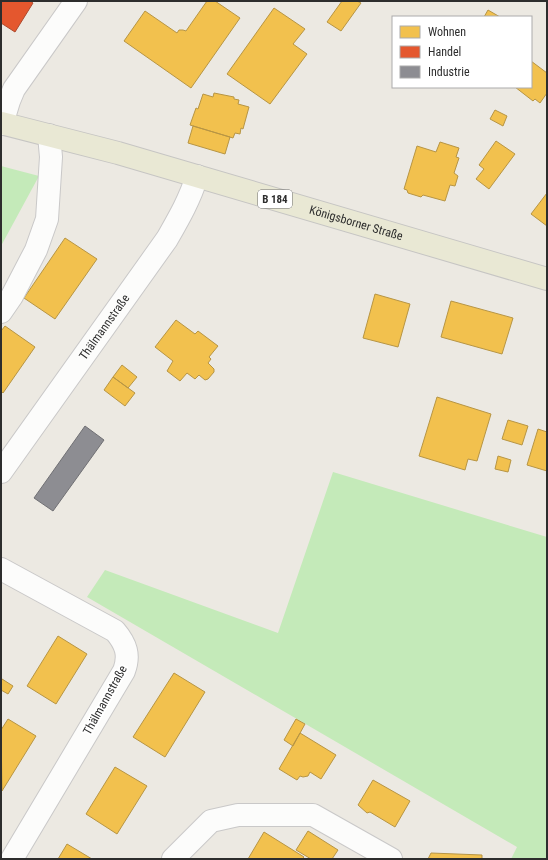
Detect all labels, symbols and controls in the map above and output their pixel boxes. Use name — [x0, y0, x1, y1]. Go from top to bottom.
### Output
legend — [392, 16, 532, 88]
text: Wohnen — [428, 25, 466, 39]
text: Handel — [428, 45, 461, 59]
text: Industrie — [428, 65, 470, 79]
road number: B 184 — [258, 190, 292, 208]
street label: Königsborner Straße — [308, 203, 405, 243]
street label: Thälmannstraße — [76, 291, 133, 362]
street label: Thälmannstraße — [80, 663, 130, 737]

